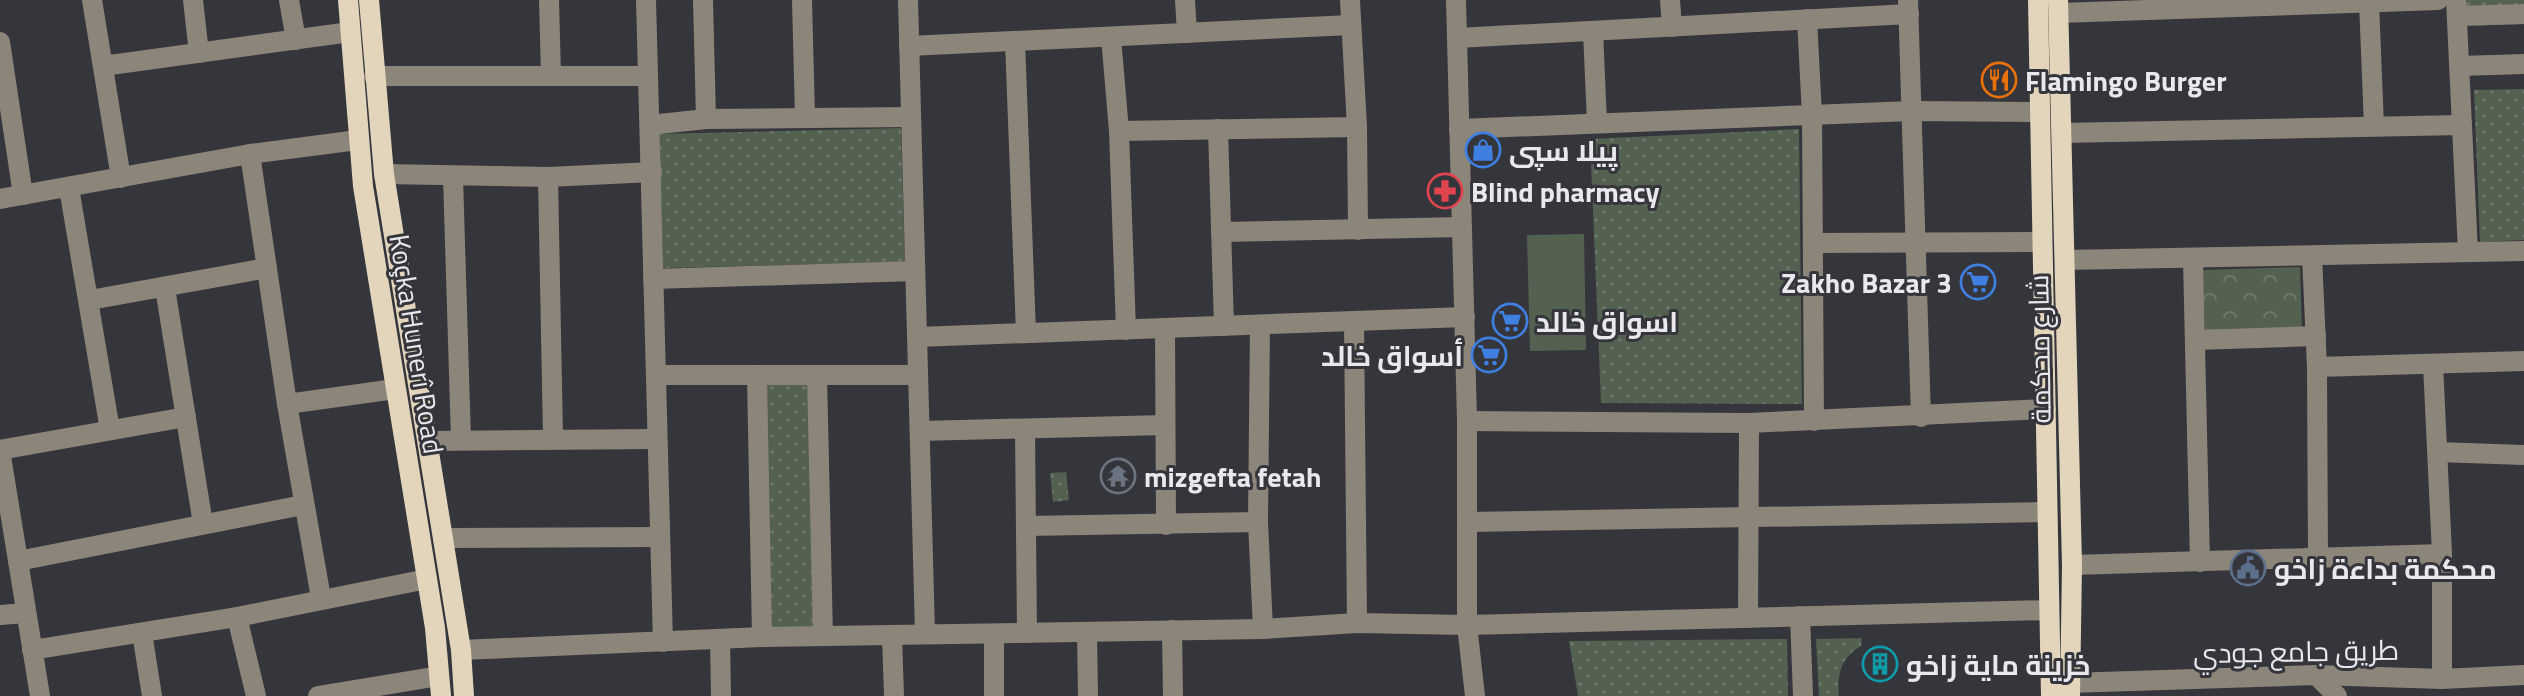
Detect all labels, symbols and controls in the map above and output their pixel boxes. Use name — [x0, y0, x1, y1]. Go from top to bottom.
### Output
place label: Flamingo Burger — [2025, 59, 2227, 102]
restaurant icon: Flamingo Burger — [1980, 61, 2018, 99]
place label: پيلا سپى — [1509, 129, 1618, 172]
shop icon: پيلا سپى — [1464, 131, 1502, 169]
place label: Blind pharmacy — [1471, 170, 1660, 213]
pharmacy icon: Blind pharmacy — [1426, 172, 1464, 210]
street label: Koçka Hunerî Road — [378, 231, 456, 457]
place label: Zakho Bazar 3 — [1781, 261, 1952, 304]
supermarket icon: Zakho Bazar 3 — [1959, 263, 1997, 301]
street label: شارع محكمة — [2016, 274, 2062, 424]
place label: اسواق خالد — [1536, 300, 1678, 343]
supermarket icon: اسواق خالد — [1491, 302, 1529, 340]
place label: أسواق خالد — [1321, 334, 1463, 377]
supermarket icon: أسواق خالد — [1470, 336, 1508, 374]
place label: mizgefta fetah — [1144, 455, 1321, 498]
temple icon: mizgefta fetah — [1099, 457, 1137, 495]
place label: محكمة بداءة زاخو — [2274, 547, 2497, 590]
public building icon: محكمة بداءة زاخو — [2229, 549, 2267, 587]
street label: طريق جامع جودي — [2193, 628, 2399, 675]
place label: خزينة ماية زاخو — [1906, 643, 2090, 686]
building icon: خزينة ماية زاخو — [1861, 645, 1899, 683]

